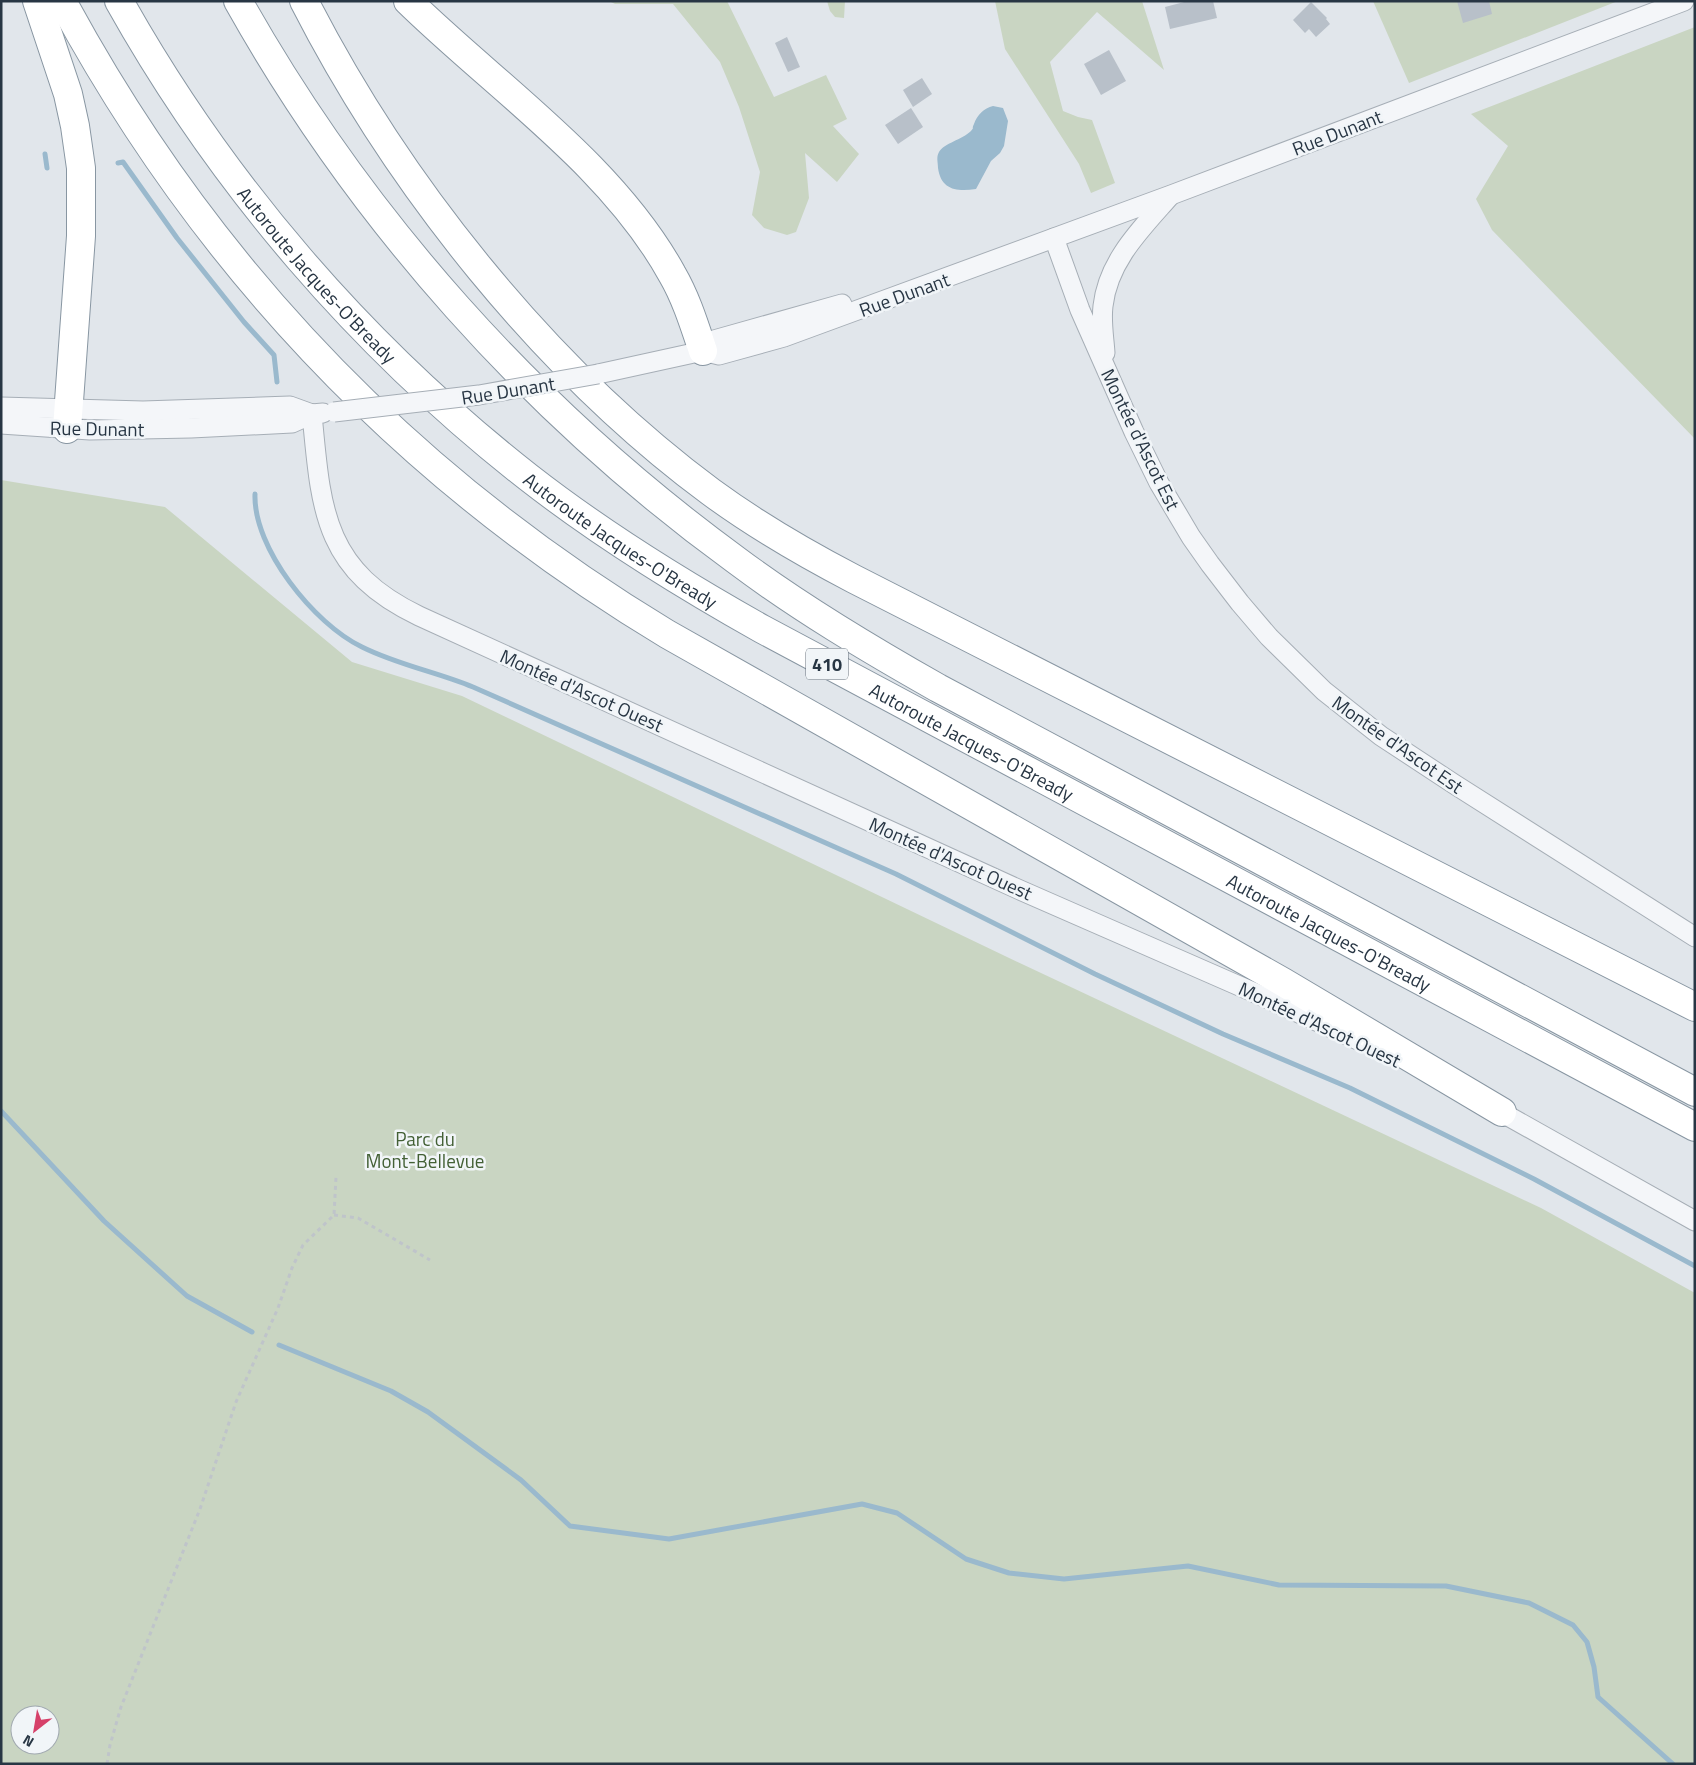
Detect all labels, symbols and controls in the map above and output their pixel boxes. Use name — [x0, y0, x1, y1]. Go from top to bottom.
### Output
street label: Rue Dunant — [1288, 101, 1387, 162]
street label: Autoroute Jacques-O'Bready — [231, 180, 404, 370]
street label: Rue Dunant — [855, 264, 954, 324]
street label: Montée d'Ascot Est — [1094, 363, 1188, 515]
street label: Rue Dunant — [459, 368, 557, 412]
street label: Rue Dunant — [50, 413, 145, 443]
street label: Autoroute Jacques-O'Bready — [518, 465, 723, 615]
street label: Montée d'Ascot Ouest — [496, 641, 669, 739]
road number: 410 — [806, 649, 848, 680]
street label: Autoroute Jacques-O'Bready — [865, 675, 1079, 808]
street label: Montée d'Ascot Est — [1326, 688, 1470, 800]
street label: Montée d'Ascot Ouest — [865, 809, 1038, 907]
street label: Autoroute Jacques-O'Bready — [1222, 865, 1437, 998]
street label: Montée d'Ascot Ouest — [1234, 974, 1406, 1074]
park label: Parc du Mont-Bellevue — [366, 1124, 484, 1175]
north arrow — [10, 1705, 60, 1755]
text: N — [18, 1730, 38, 1753]

